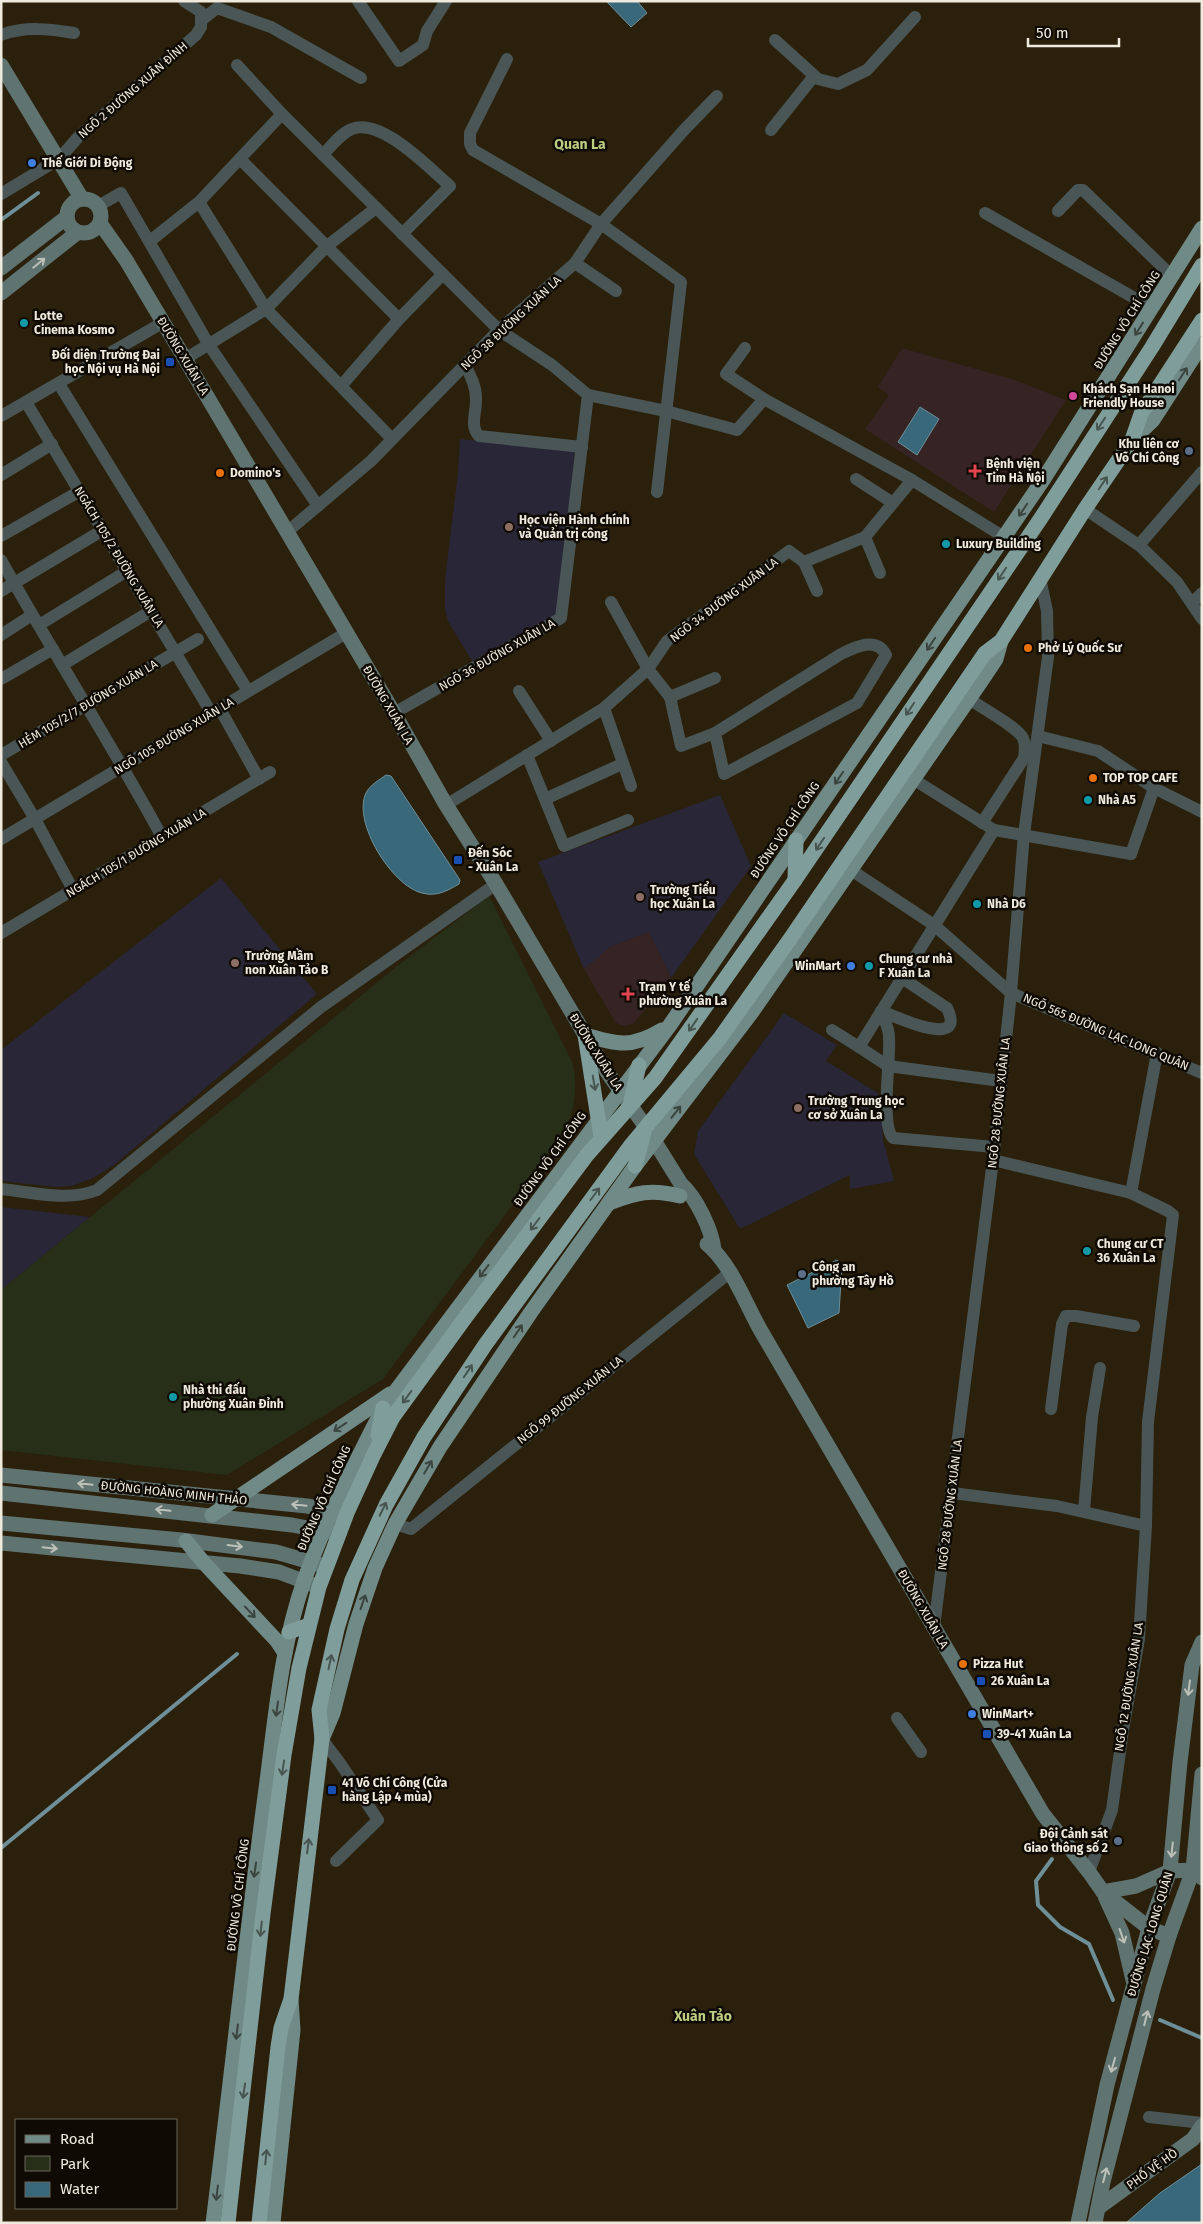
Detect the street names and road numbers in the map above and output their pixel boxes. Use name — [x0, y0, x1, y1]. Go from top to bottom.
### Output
street label: NGÕ 2 ĐƯỜNG XUÂN ĐỈNH — [74, 37, 190, 141]
street label: ĐƯỜNG VÕ CHÍ CÔNG — [1090, 268, 1163, 372]
street label: NGÕ 38 ĐƯỜNG XUÂN LA — [457, 272, 564, 373]
street label: ĐƯỜNG XUÂN LA — [154, 314, 213, 398]
street label: NGÁCH 105/2 ĐƯỜNG XUÂN LA — [71, 484, 168, 630]
street label: NGÕ 34 ĐƯỜNG XUÂN LA — [667, 554, 781, 645]
street label: NGÕ 36 ĐƯỜNG XUÂN LA — [436, 615, 558, 694]
street label: HẺM 105/2/7 ĐƯỜNG XUÂN LA — [15, 655, 160, 751]
street label: ĐƯỜNG XUÂN LA — [360, 663, 417, 747]
street label: NGÕ 105 ĐƯỜNG XUÂN LA — [111, 694, 236, 777]
street label: ĐƯỜNG VÕ CHÍ CÔNG — [747, 778, 823, 881]
street label: NGÁCH 105/1 ĐƯỜNG XUÂN LA — [63, 805, 209, 900]
street label: NGÕ 565 ĐƯỜNG LẠC LONG QUÂN — [1021, 990, 1191, 1073]
street label: ĐƯỜNG XUÂN LA — [567, 1010, 626, 1093]
street label: NGÕ 28 ĐƯỜNG XUÂN LA — [984, 1037, 1013, 1169]
street label: ĐƯỜNG VÕ CHÍ CÔNG — [510, 1108, 589, 1209]
street label: NGÕ 99 ĐƯỜNG XUÂN LA — [514, 1352, 626, 1447]
street label: NGÕ 28 ĐƯỜNG XUÂN LA — [934, 1439, 965, 1571]
street label: ĐƯỜNG VÕ CHÍ CÔNG — [294, 1443, 353, 1553]
street label: ĐƯỜNG HOÀNG MINH THẢO — [100, 1476, 248, 1508]
street label: ĐƯỜNG XUÂN LA — [895, 1567, 952, 1651]
street label: NGÕ 12 ĐƯỜNG XUÂN LA — [1111, 1621, 1146, 1752]
street label: ĐƯỜNG VÕ CHÍ CÔNG — [223, 1838, 252, 1952]
street label: ĐƯỜNG LẠC LONG QUÂN — [1123, 1870, 1176, 1998]
street label: PHỐ VỆ HỒ — [1122, 2143, 1180, 2192]

